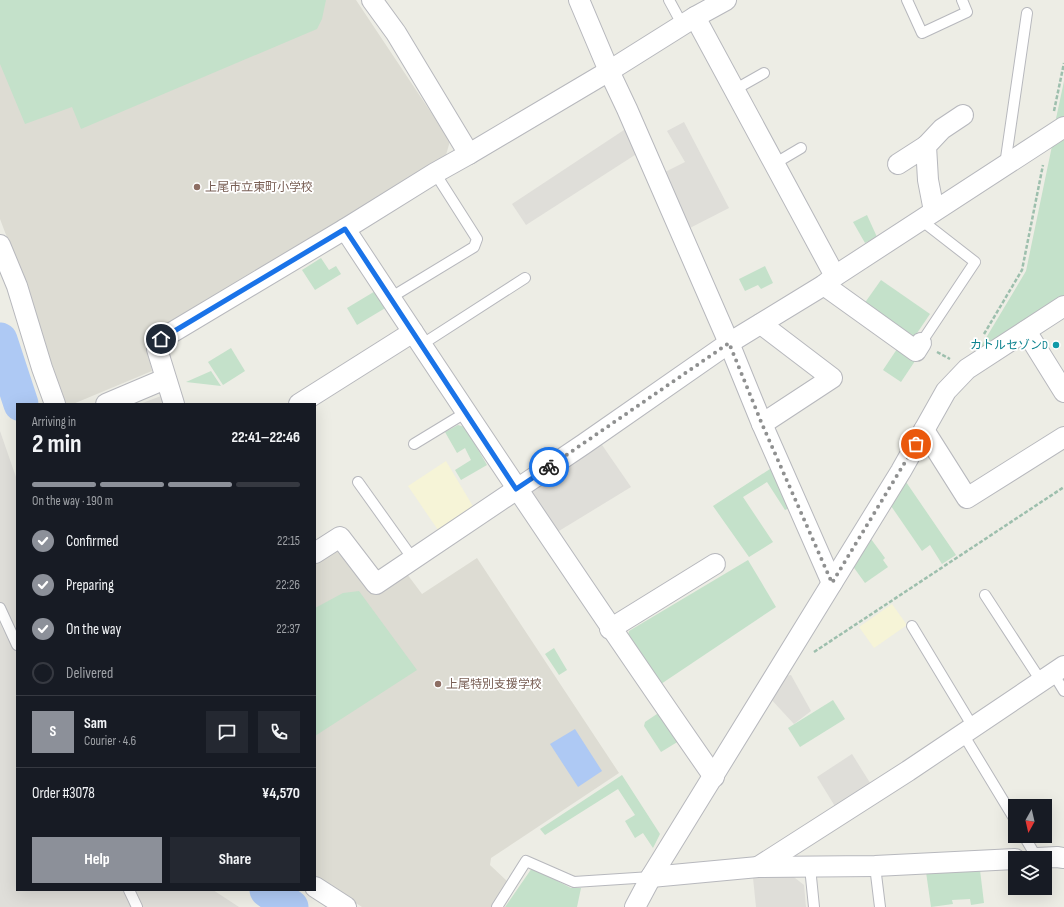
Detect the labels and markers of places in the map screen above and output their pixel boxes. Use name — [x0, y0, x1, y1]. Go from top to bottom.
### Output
place label: 上尾市立東町小学校 — [205, 180, 313, 195]
marker: 上尾市立東町小学校 — [192, 182, 202, 192]
pin — [144, 322, 178, 356]
place label: カトルセゾンD — [970, 338, 1048, 353]
marker: カトルセゾンD — [1051, 340, 1061, 350]
pin — [899, 427, 933, 461]
place label: 上尾特別支援学校 — [446, 677, 542, 692]
marker: 上尾特別支援学校 — [433, 679, 443, 689]

